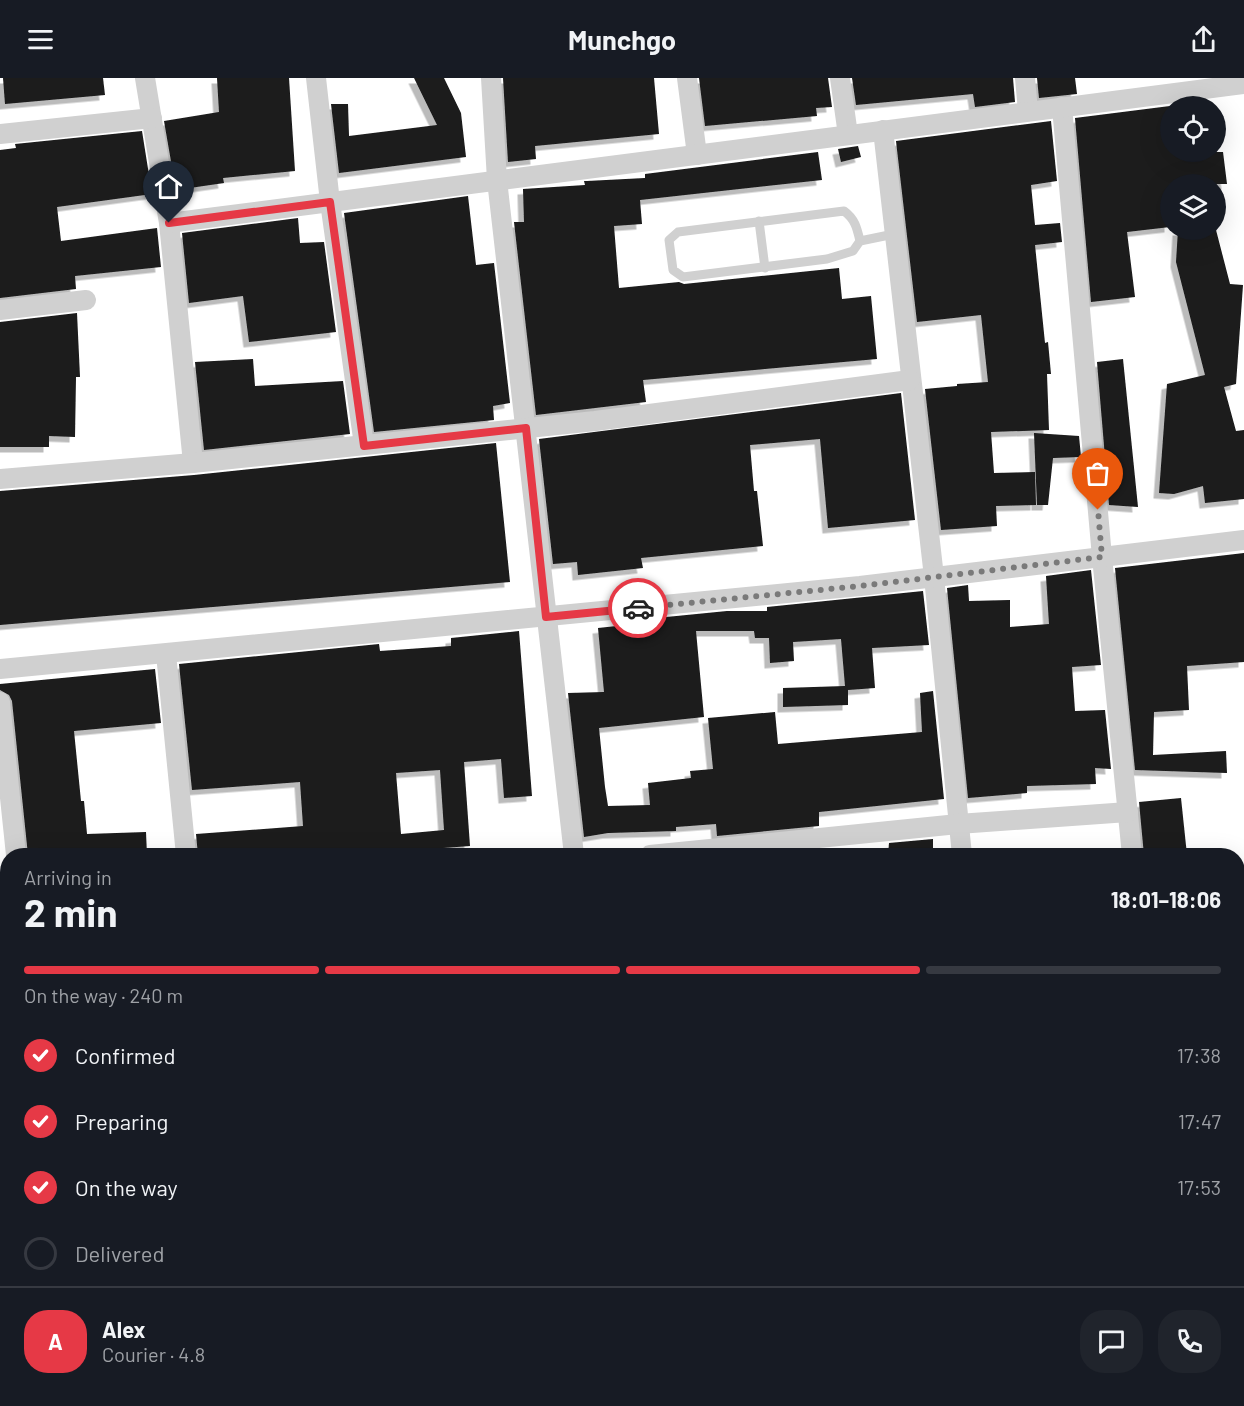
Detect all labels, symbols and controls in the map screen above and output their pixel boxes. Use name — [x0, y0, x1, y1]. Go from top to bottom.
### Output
icon: menu — [24, 23, 57, 56]
text: Munchgo — [568, 23, 676, 55]
icon: share — [1187, 23, 1220, 56]
map controls — [1160, 96, 1226, 240]
button: locate — [1160, 96, 1226, 162]
pin — [143, 161, 194, 223]
icon: home — [152, 170, 185, 203]
button: layers — [1160, 174, 1226, 240]
pin — [1072, 448, 1123, 510]
icon: bag — [1081, 457, 1114, 490]
courier — [608, 578, 668, 638]
icon: car — [622, 592, 655, 625]
text: Arriving in — [24, 865, 112, 889]
text: 18:01–18:06 — [1111, 886, 1221, 912]
text: 2 min — [24, 888, 117, 935]
text: On the way · 240 m — [24, 983, 183, 1007]
icon: check — [24, 1039, 57, 1072]
text: Confirmed — [75, 1042, 175, 1068]
text: 17:38 — [1177, 1043, 1221, 1067]
icon: check — [24, 1105, 57, 1138]
text: Preparing — [75, 1108, 168, 1134]
text: 17:47 — [1178, 1109, 1221, 1133]
icon: check — [24, 1171, 57, 1204]
text: On the way — [75, 1174, 178, 1200]
text: 17:53 — [1177, 1175, 1221, 1199]
text: Delivered — [75, 1240, 164, 1266]
button: chat — [1080, 1310, 1143, 1373]
button: phone — [1158, 1310, 1221, 1373]
text: Alex — [102, 1316, 145, 1342]
text: A — [48, 1328, 63, 1354]
text: Courier · 4.8 — [102, 1342, 205, 1366]

